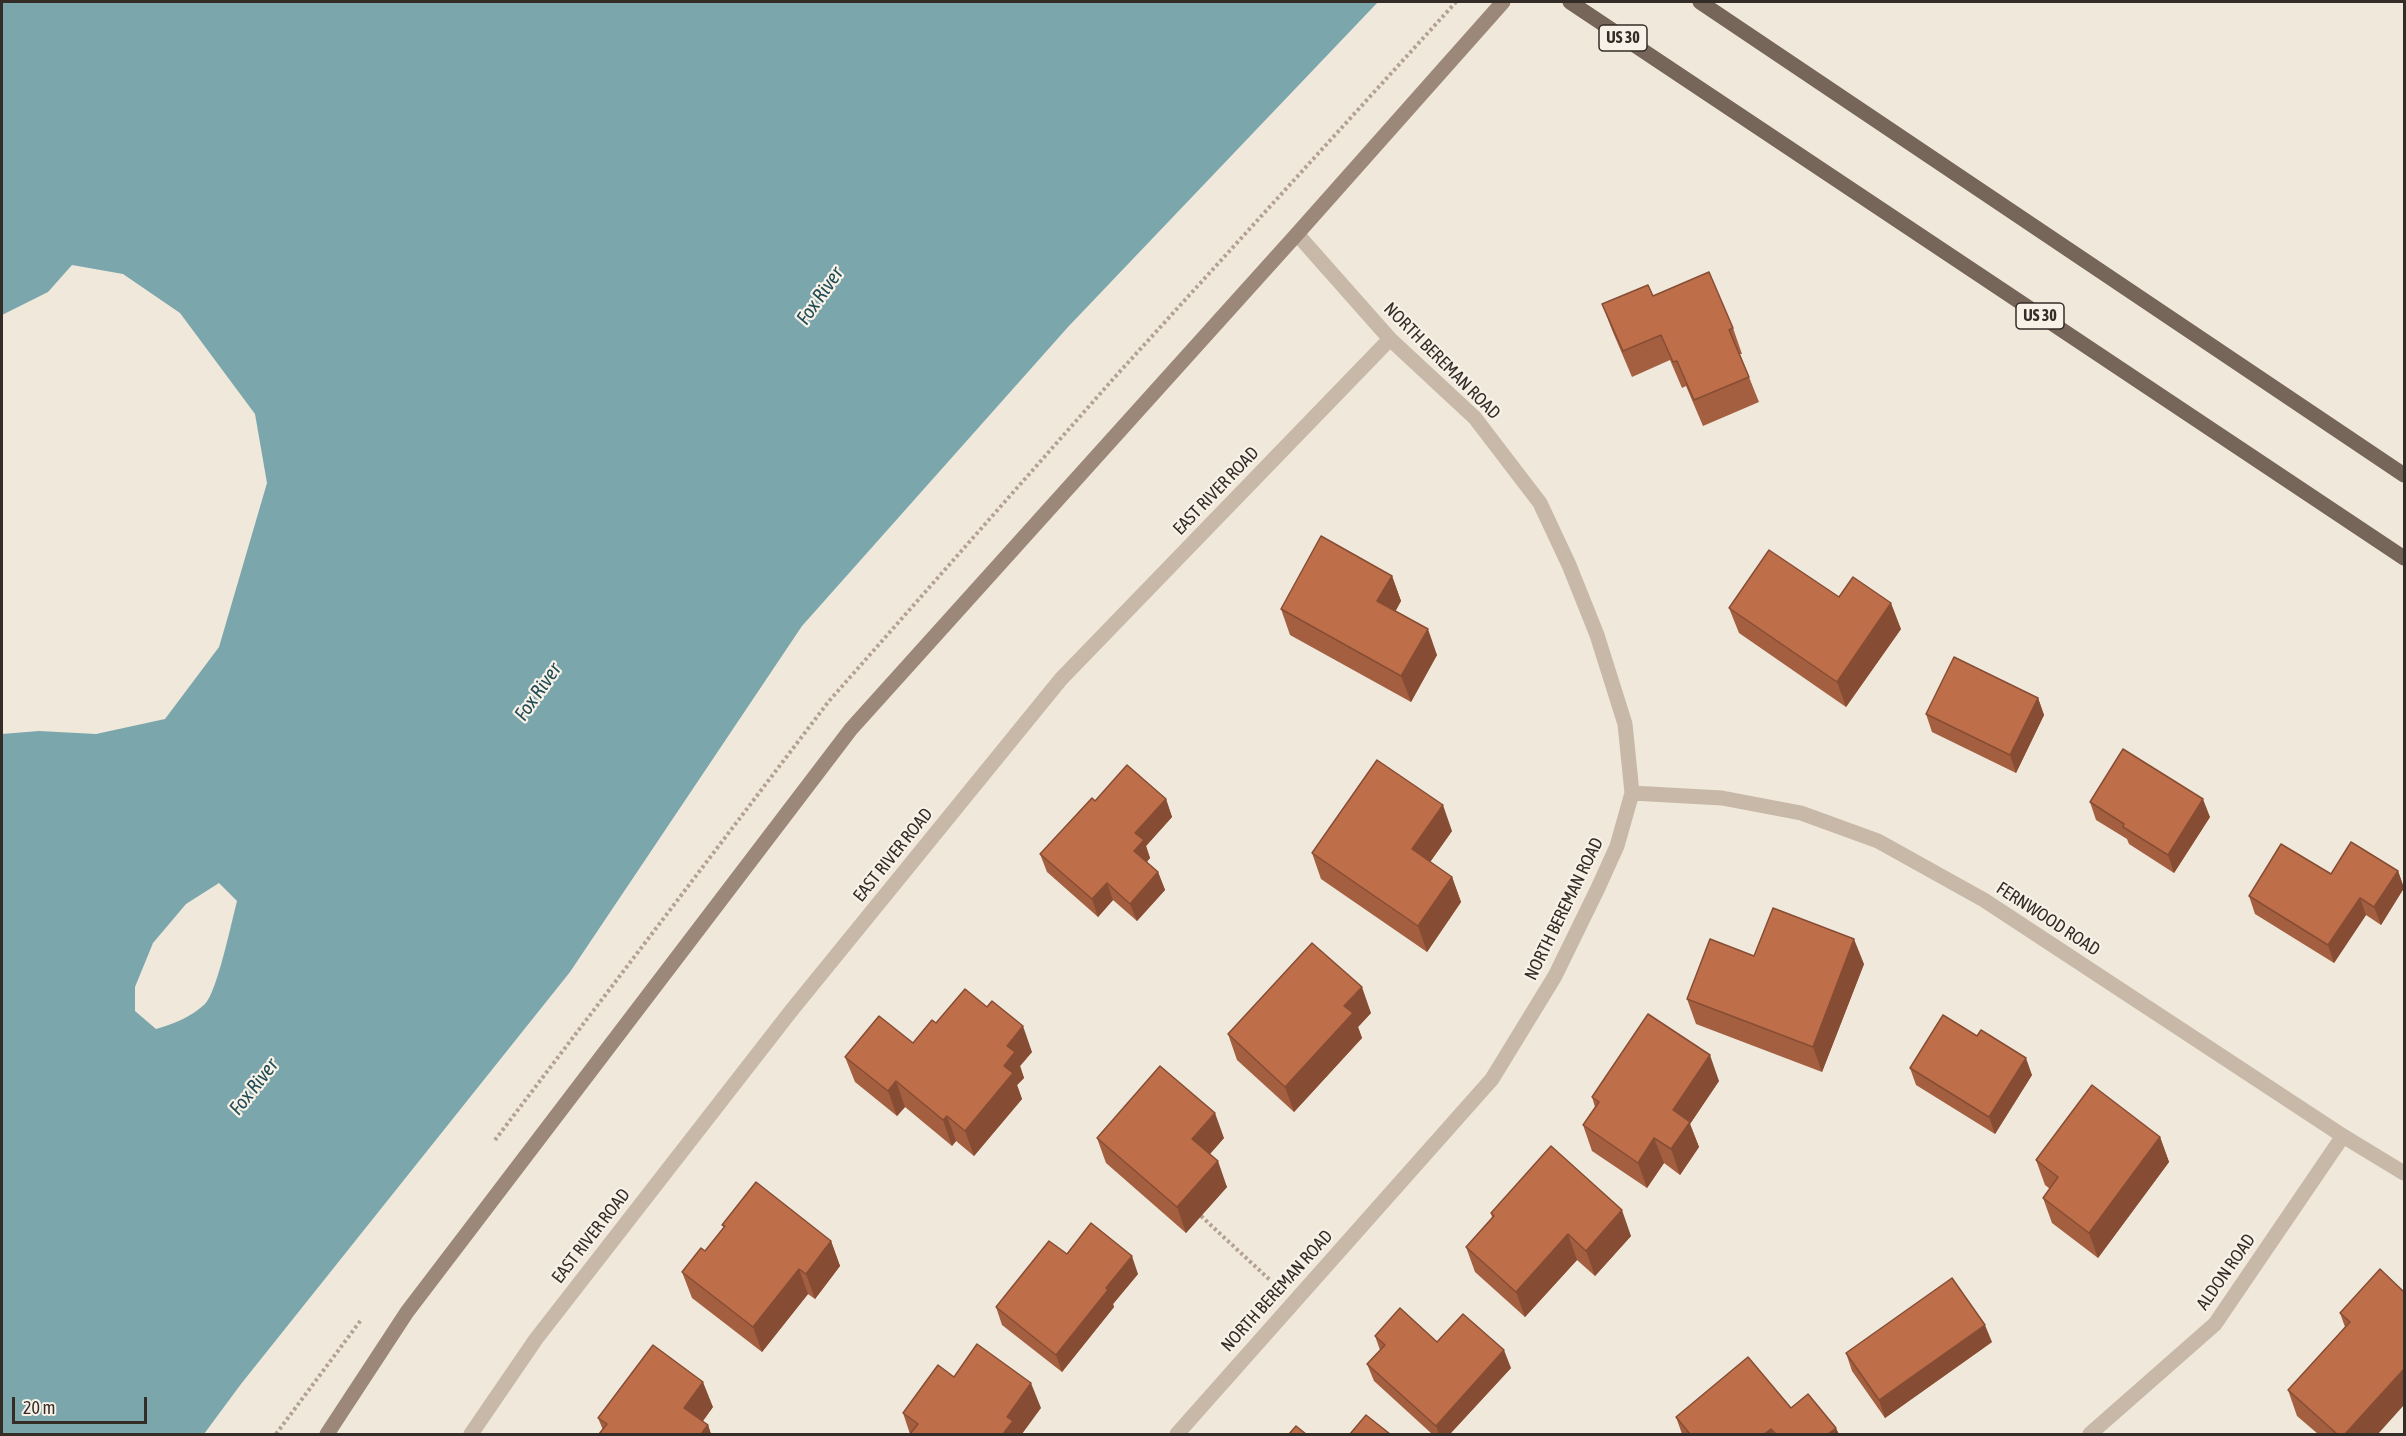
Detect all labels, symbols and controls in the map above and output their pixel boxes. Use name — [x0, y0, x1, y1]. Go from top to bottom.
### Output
road number: US 30 — [1599, 25, 1647, 51]
water label: Fox River — [791, 262, 849, 330]
street label: NORTH BEREMAN ROAD — [1379, 298, 1505, 424]
road number: US 30 — [2016, 303, 2064, 329]
street label: EAST RIVER ROAD — [1169, 442, 1263, 540]
water label: Fox River — [509, 658, 567, 726]
street label: EAST RIVER ROAD — [849, 804, 937, 906]
street label: NORTH BEREMAN ROAD — [1520, 834, 1608, 984]
street label: FERNWOOD ROAD — [1992, 877, 2104, 961]
water label: Fox River — [224, 1054, 284, 1120]
street label: EAST RIVER ROAD — [547, 1184, 635, 1288]
street label: NORTH BEREMAN ROAD — [1217, 1226, 1337, 1356]
street label: ALDON ROAD — [2192, 1230, 2260, 1314]
scale bar — [15, 1385, 150, 1423]
text: 20 m — [23, 1397, 55, 1418]

